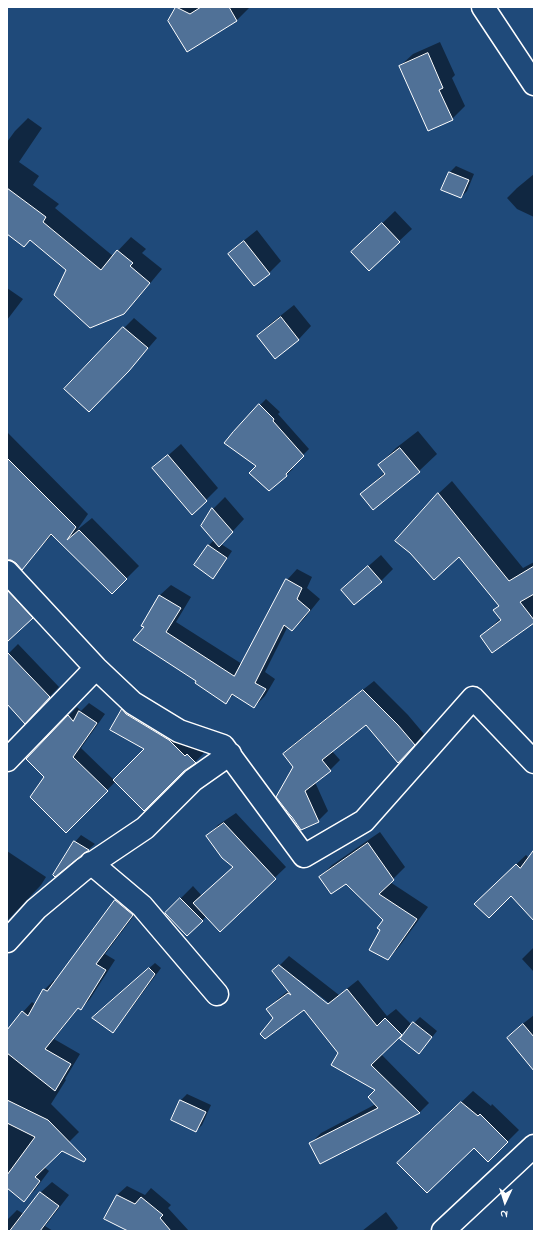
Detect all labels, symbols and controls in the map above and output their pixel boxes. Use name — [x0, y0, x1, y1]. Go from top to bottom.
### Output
north arrow — [485, 1182, 525, 1222]
text: N — [500, 1206, 508, 1222]

